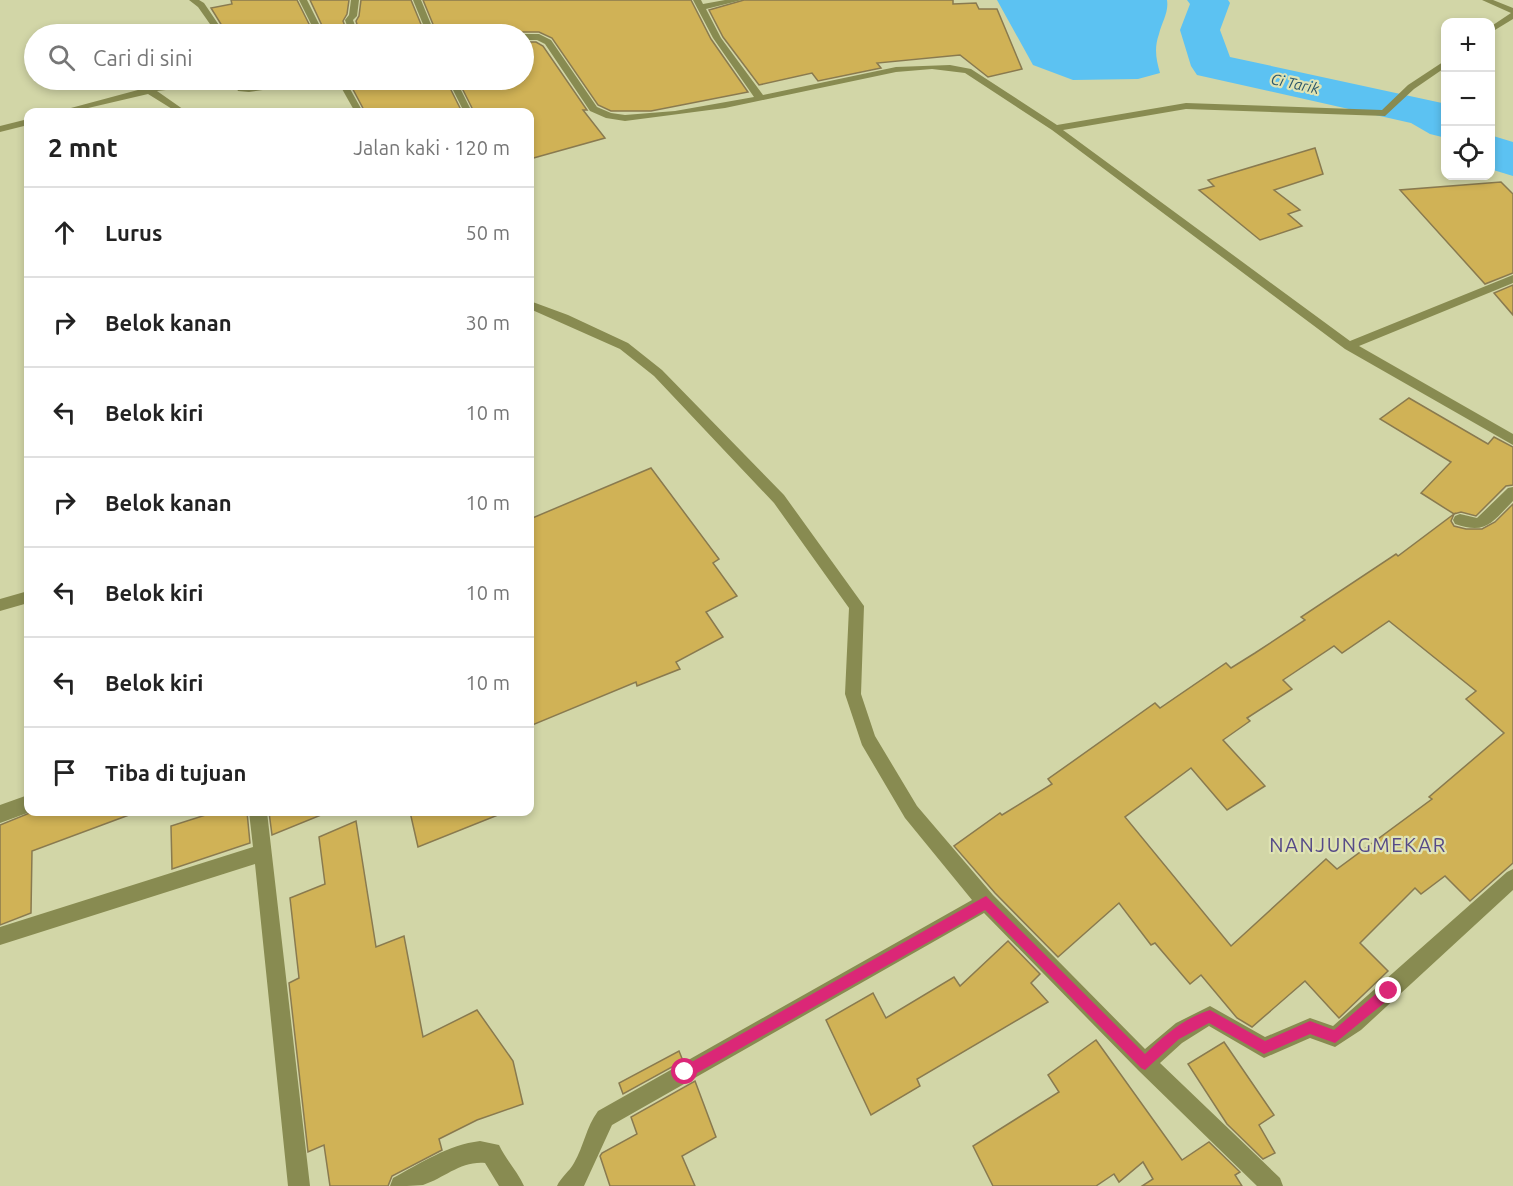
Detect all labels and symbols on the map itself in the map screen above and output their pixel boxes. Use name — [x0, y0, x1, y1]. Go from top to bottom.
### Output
water label: Ci Tarik — [1269, 70, 1321, 97]
district label: NANJUNGMEKAR — [1269, 833, 1447, 856]
route end — [1375, 977, 1401, 1003]
route start — [671, 1058, 697, 1084]

